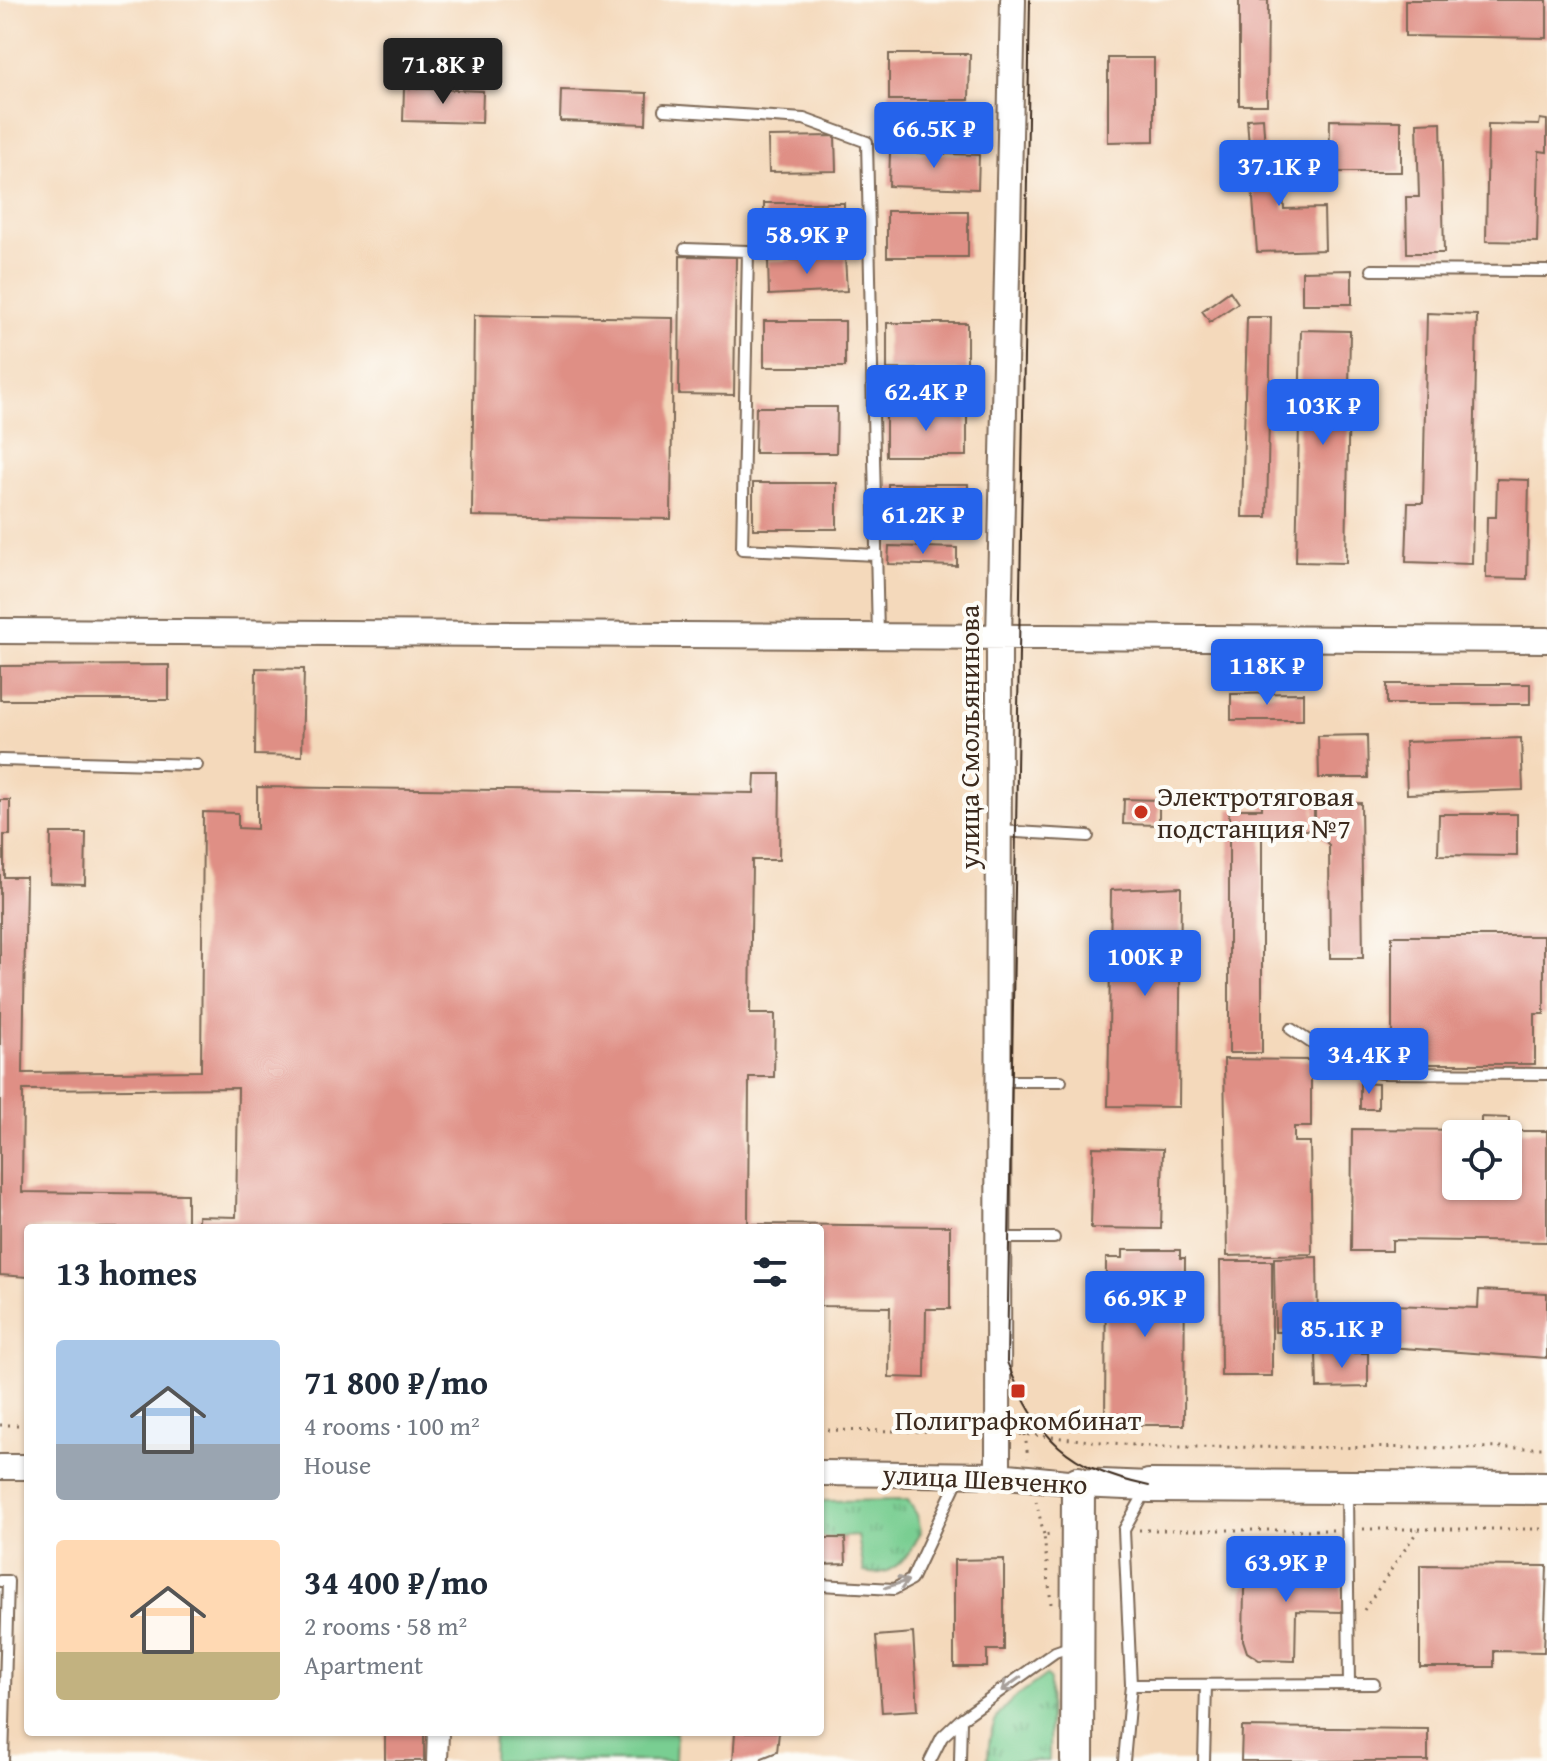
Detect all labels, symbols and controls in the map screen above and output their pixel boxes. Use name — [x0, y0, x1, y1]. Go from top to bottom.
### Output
pin: 71.8K ₽ — [369, 38, 517, 106]
text: 71.8K ₽ — [401, 44, 485, 83]
pin: 66.5K ₽ — [860, 102, 1008, 170]
text: 66.5K ₽ — [892, 108, 976, 147]
pin: 37.1K ₽ — [1205, 140, 1353, 208]
text: 37.1K ₽ — [1237, 146, 1321, 185]
pin: 58.9K ₽ — [733, 208, 881, 276]
text: 58.9K ₽ — [765, 214, 849, 253]
pin: 62.4K ₽ — [852, 365, 1000, 433]
text: 62.4K ₽ — [884, 371, 968, 410]
pin: 103K ₽ — [1258, 379, 1388, 447]
text: 103K ₽ — [1285, 385, 1361, 424]
pin: 61.2K ₽ — [849, 488, 997, 556]
text: 61.2K ₽ — [881, 494, 965, 533]
street label: улица Смольянинова — [948, 604, 989, 870]
pin: 118K ₽ — [1202, 639, 1332, 707]
text: 118K ₽ — [1229, 645, 1305, 684]
place label: Электротяговая подстанция №7 — [1157, 775, 1354, 848]
marker: Электротяговая подстанция №7 — [1132, 803, 1150, 821]
pin: 100K ₽ — [1080, 930, 1210, 998]
text: 100K ₽ — [1107, 936, 1183, 975]
pin: 34.4K ₽ — [1295, 1028, 1443, 1096]
text: 34.4K ₽ — [1327, 1034, 1411, 1073]
map controls — [1442, 1120, 1522, 1200]
button: locate — [1442, 1120, 1522, 1200]
text: 13 homes — [56, 1248, 197, 1297]
icon: filters — [748, 1250, 792, 1294]
pin: 66.9K ₽ — [1071, 1271, 1219, 1339]
text: 66.9K ₽ — [1103, 1277, 1187, 1316]
pin: 85.1K ₽ — [1268, 1302, 1416, 1370]
text: 85.1K ₽ — [1300, 1308, 1384, 1347]
text: 71 800 ₽/mo — [304, 1357, 488, 1406]
icon: home — [120, 1372, 216, 1468]
marker: Полиграфкомбинат — [1009, 1382, 1027, 1400]
place label: Полиграфкомбинат — [895, 1399, 1142, 1440]
text: 4 rooms · 100 m² — [304, 1406, 480, 1445]
text: House — [304, 1445, 371, 1484]
street label: улица Шевченко — [880, 1453, 1089, 1504]
pin: 63.9K ₽ — [1212, 1536, 1360, 1604]
text: 63.9K ₽ — [1244, 1542, 1328, 1581]
text: 34 400 ₽/mo — [304, 1557, 488, 1606]
icon: home — [120, 1572, 216, 1668]
one-way arrow — [884, 1576, 909, 1590]
text: 2 rooms · 58 m² — [304, 1606, 467, 1645]
text: Apartment — [304, 1645, 423, 1684]
one-way arrow — [1000, 1675, 1022, 1692]

